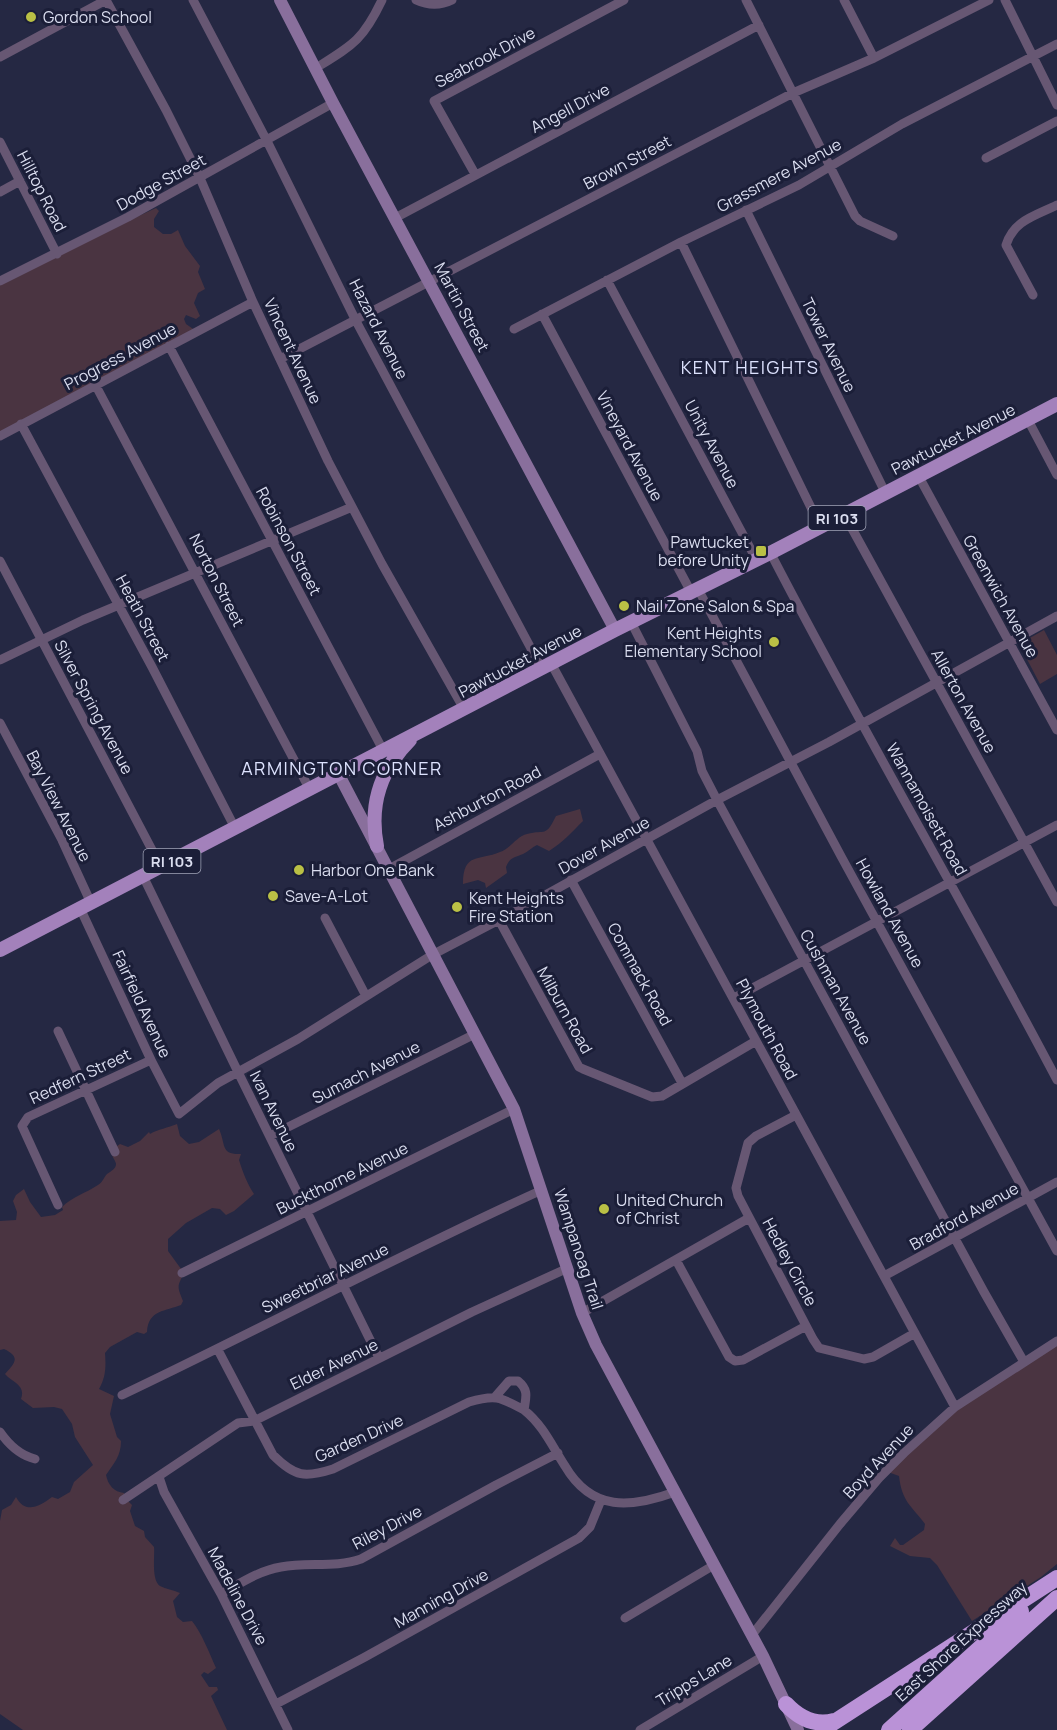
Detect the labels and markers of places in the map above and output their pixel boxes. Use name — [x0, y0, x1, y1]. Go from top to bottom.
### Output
place label: Gordon School — [43, 6, 152, 28]
marker: Gordon School — [24, 10, 38, 24]
place label: Pawtucket before Unity — [658, 531, 750, 571]
marker: Pawtucket before Unity — [754, 544, 768, 558]
place label: Nail Zone Salon & Spa — [636, 595, 794, 617]
marker: Nail Zone Salon & Spa — [617, 599, 631, 613]
place label: Kent Heights Elementary School — [624, 622, 762, 662]
marker: Kent Heights Elementary School — [767, 635, 781, 649]
place label: Harbor One Bank — [311, 859, 435, 881]
marker: Harbor One Bank — [292, 863, 306, 877]
place label: Save-A-Lot — [285, 885, 368, 907]
place label: Kent Heights Fire Station — [469, 887, 564, 927]
marker: Save-A-Lot — [266, 889, 280, 903]
marker: Kent Heights Fire Station — [450, 900, 464, 914]
place label: United Church of Christ — [616, 1189, 723, 1229]
marker: United Church of Christ — [597, 1202, 611, 1216]

